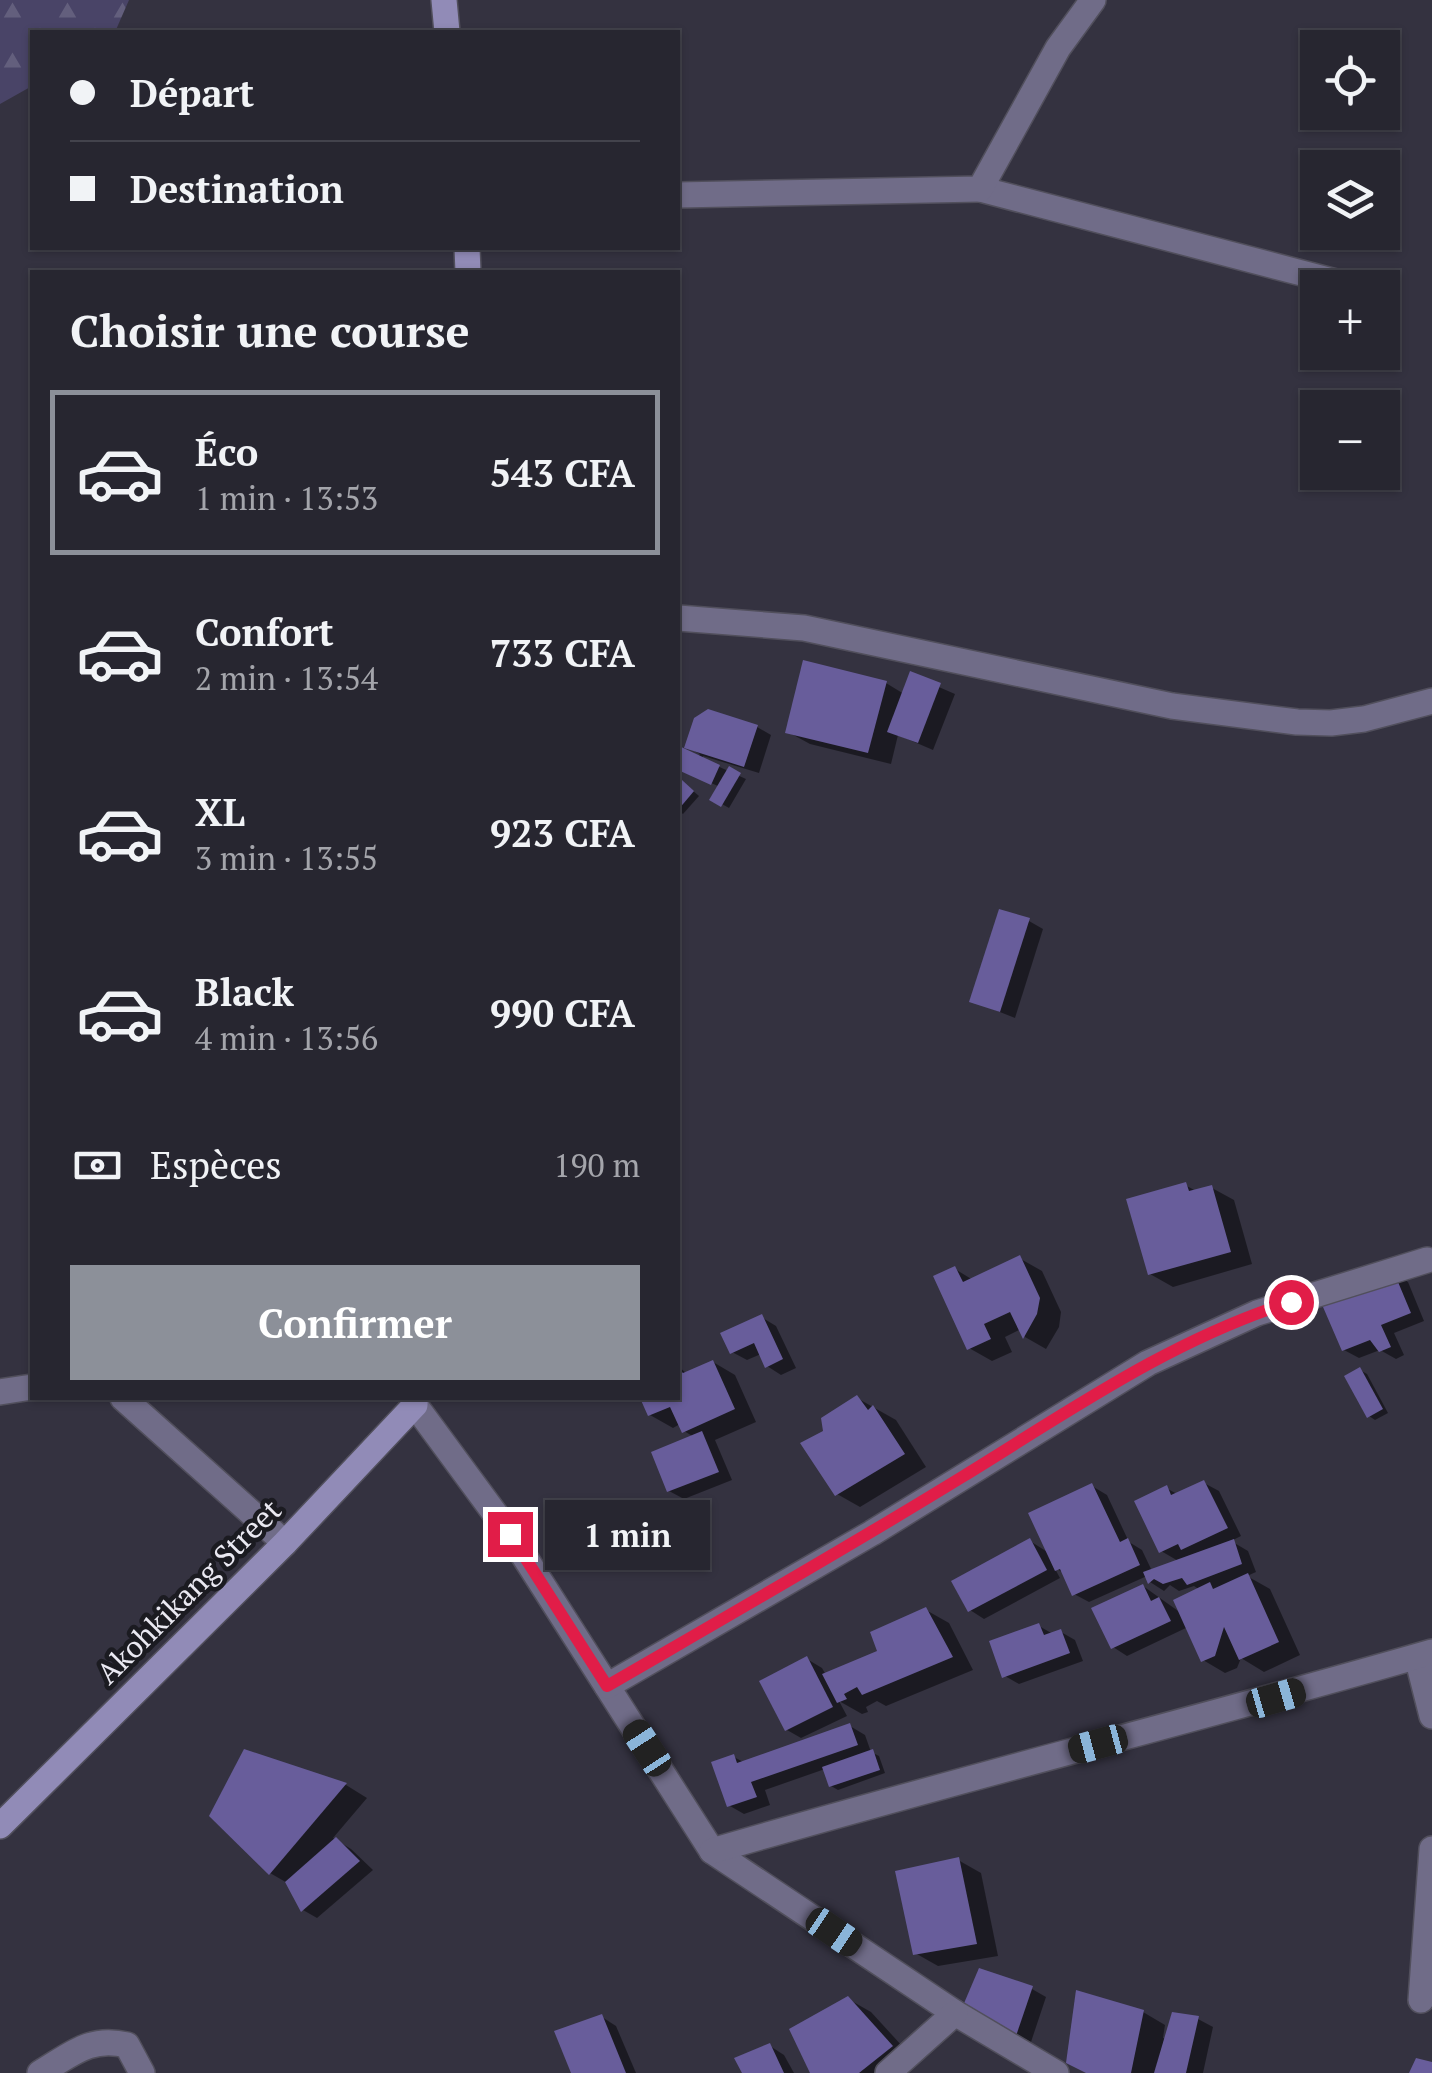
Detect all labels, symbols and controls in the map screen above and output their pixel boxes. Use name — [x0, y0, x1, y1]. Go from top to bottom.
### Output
map controls — [1300, 30, 1400, 490]
button: locate — [1300, 30, 1400, 130]
text: Départ — [130, 68, 254, 118]
button: layers — [1300, 150, 1400, 250]
text: Destination — [130, 164, 344, 214]
button: + — [1300, 270, 1400, 370]
text: Choisir une course — [70, 300, 470, 360]
button: − — [1300, 390, 1400, 490]
text: Éco — [195, 427, 258, 477]
icon: car — [75, 428, 165, 518]
text: 543 CFA — [490, 448, 635, 498]
text: 1 min · 13:53 — [195, 477, 378, 519]
text: Confort — [195, 607, 334, 657]
icon: car — [75, 608, 165, 698]
text: 733 CFA — [490, 628, 635, 678]
text: 2 min · 13:54 — [195, 657, 378, 699]
text: XL — [195, 787, 245, 837]
icon: car — [75, 788, 165, 878]
text: 923 CFA — [490, 808, 635, 858]
text: 3 min · 13:55 — [195, 837, 378, 879]
text: Black — [195, 967, 294, 1017]
icon: car — [75, 968, 165, 1058]
text: 990 CFA — [490, 988, 635, 1038]
text: 4 min · 13:56 — [195, 1017, 378, 1059]
icon: cash — [70, 1138, 125, 1193]
text: Espèces — [150, 1140, 282, 1190]
text: 190 m — [553, 1144, 640, 1186]
button: Confirmer — [70, 1265, 640, 1380]
route start — [1269, 1280, 1314, 1325]
street label: Akohkikang Street — [87, 1490, 289, 1692]
callout: 1 min — [545, 1499, 710, 1569]
route end — [488, 1512, 533, 1557]
text: 1 min — [584, 1514, 671, 1556]
car — [1243, 1675, 1309, 1721]
car — [618, 1715, 676, 1781]
car — [1065, 1722, 1131, 1766]
car — [801, 1903, 867, 1961]

